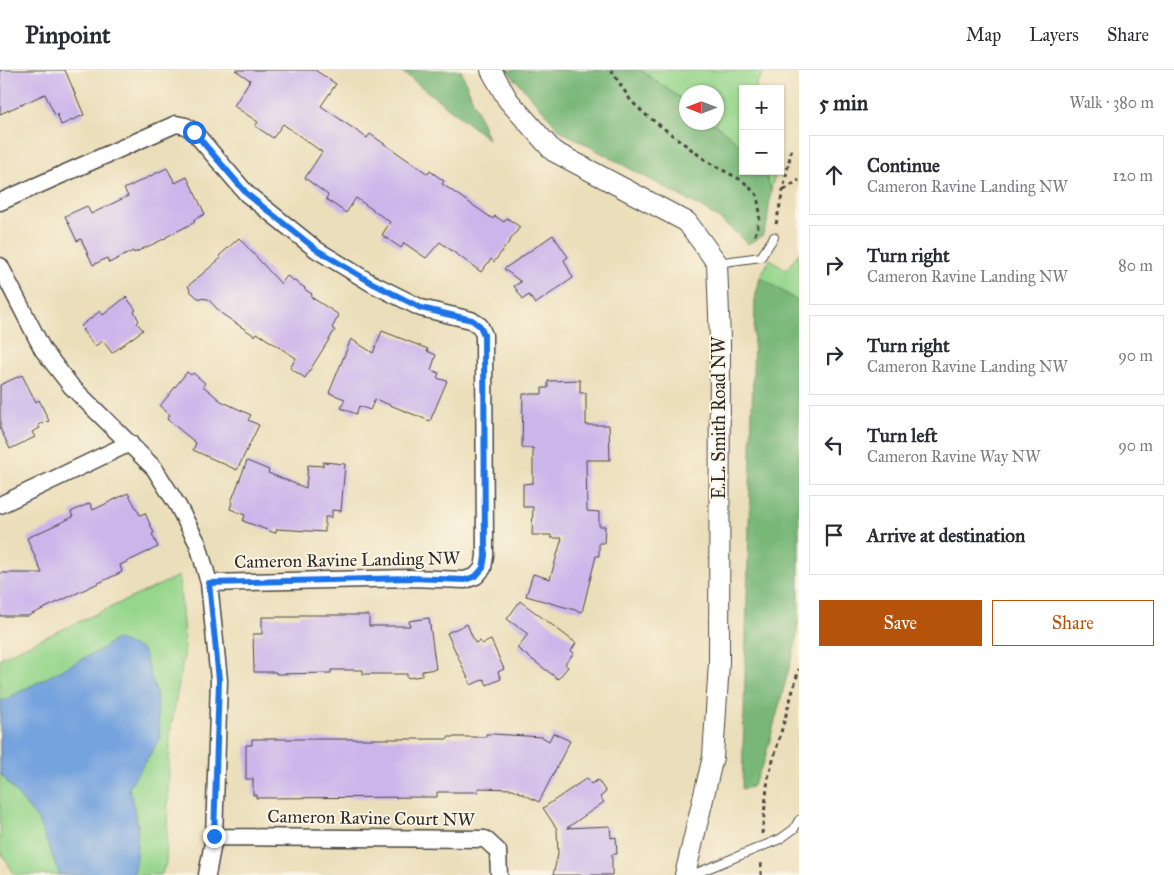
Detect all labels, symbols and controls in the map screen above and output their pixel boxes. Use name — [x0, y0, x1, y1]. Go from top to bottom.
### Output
text: Pinpoint — [25, 20, 111, 50]
text: Map — [966, 24, 1001, 46]
text: Layers — [1029, 24, 1079, 46]
text: Share — [1107, 24, 1149, 46]
north arrow — [679, 85, 724, 130]
map controls — [739, 85, 784, 175]
button: + — [739, 85, 784, 130]
text: 5 min — [819, 90, 868, 116]
text: Walk · 380 m — [1070, 93, 1154, 112]
route start — [183, 121, 206, 144]
button: − — [739, 130, 784, 175]
text: Continue — [867, 154, 940, 177]
icon: ahead — [820, 161, 848, 189]
text: 120 m — [1113, 166, 1153, 185]
text: Cameron Ravine Landing NW — [867, 177, 1068, 196]
text: Turn right — [867, 244, 950, 267]
icon: right — [820, 251, 848, 279]
text: 80 m — [1118, 256, 1153, 275]
text: Cameron Ravine Landing NW — [867, 267, 1068, 286]
text: Turn right — [867, 334, 950, 357]
street label: E.L. Smith Road NW — [708, 336, 730, 499]
icon: right — [820, 341, 848, 369]
text: 90 m — [1118, 346, 1153, 365]
text: Cameron Ravine Landing NW — [867, 357, 1068, 376]
text: Turn left — [867, 424, 937, 447]
icon: left — [820, 431, 848, 459]
text: 90 m — [1118, 436, 1153, 455]
text: Cameron Ravine Way NW — [867, 447, 1040, 466]
icon: arrive — [820, 521, 848, 549]
text: Arrive at destination — [867, 524, 1025, 547]
street label: Cameron Ravine Landing NW — [234, 547, 461, 574]
button: Save — [819, 600, 982, 646]
button: Share — [992, 600, 1154, 646]
street label: Cameron Ravine Court NW — [267, 805, 476, 831]
route end — [203, 825, 226, 848]

